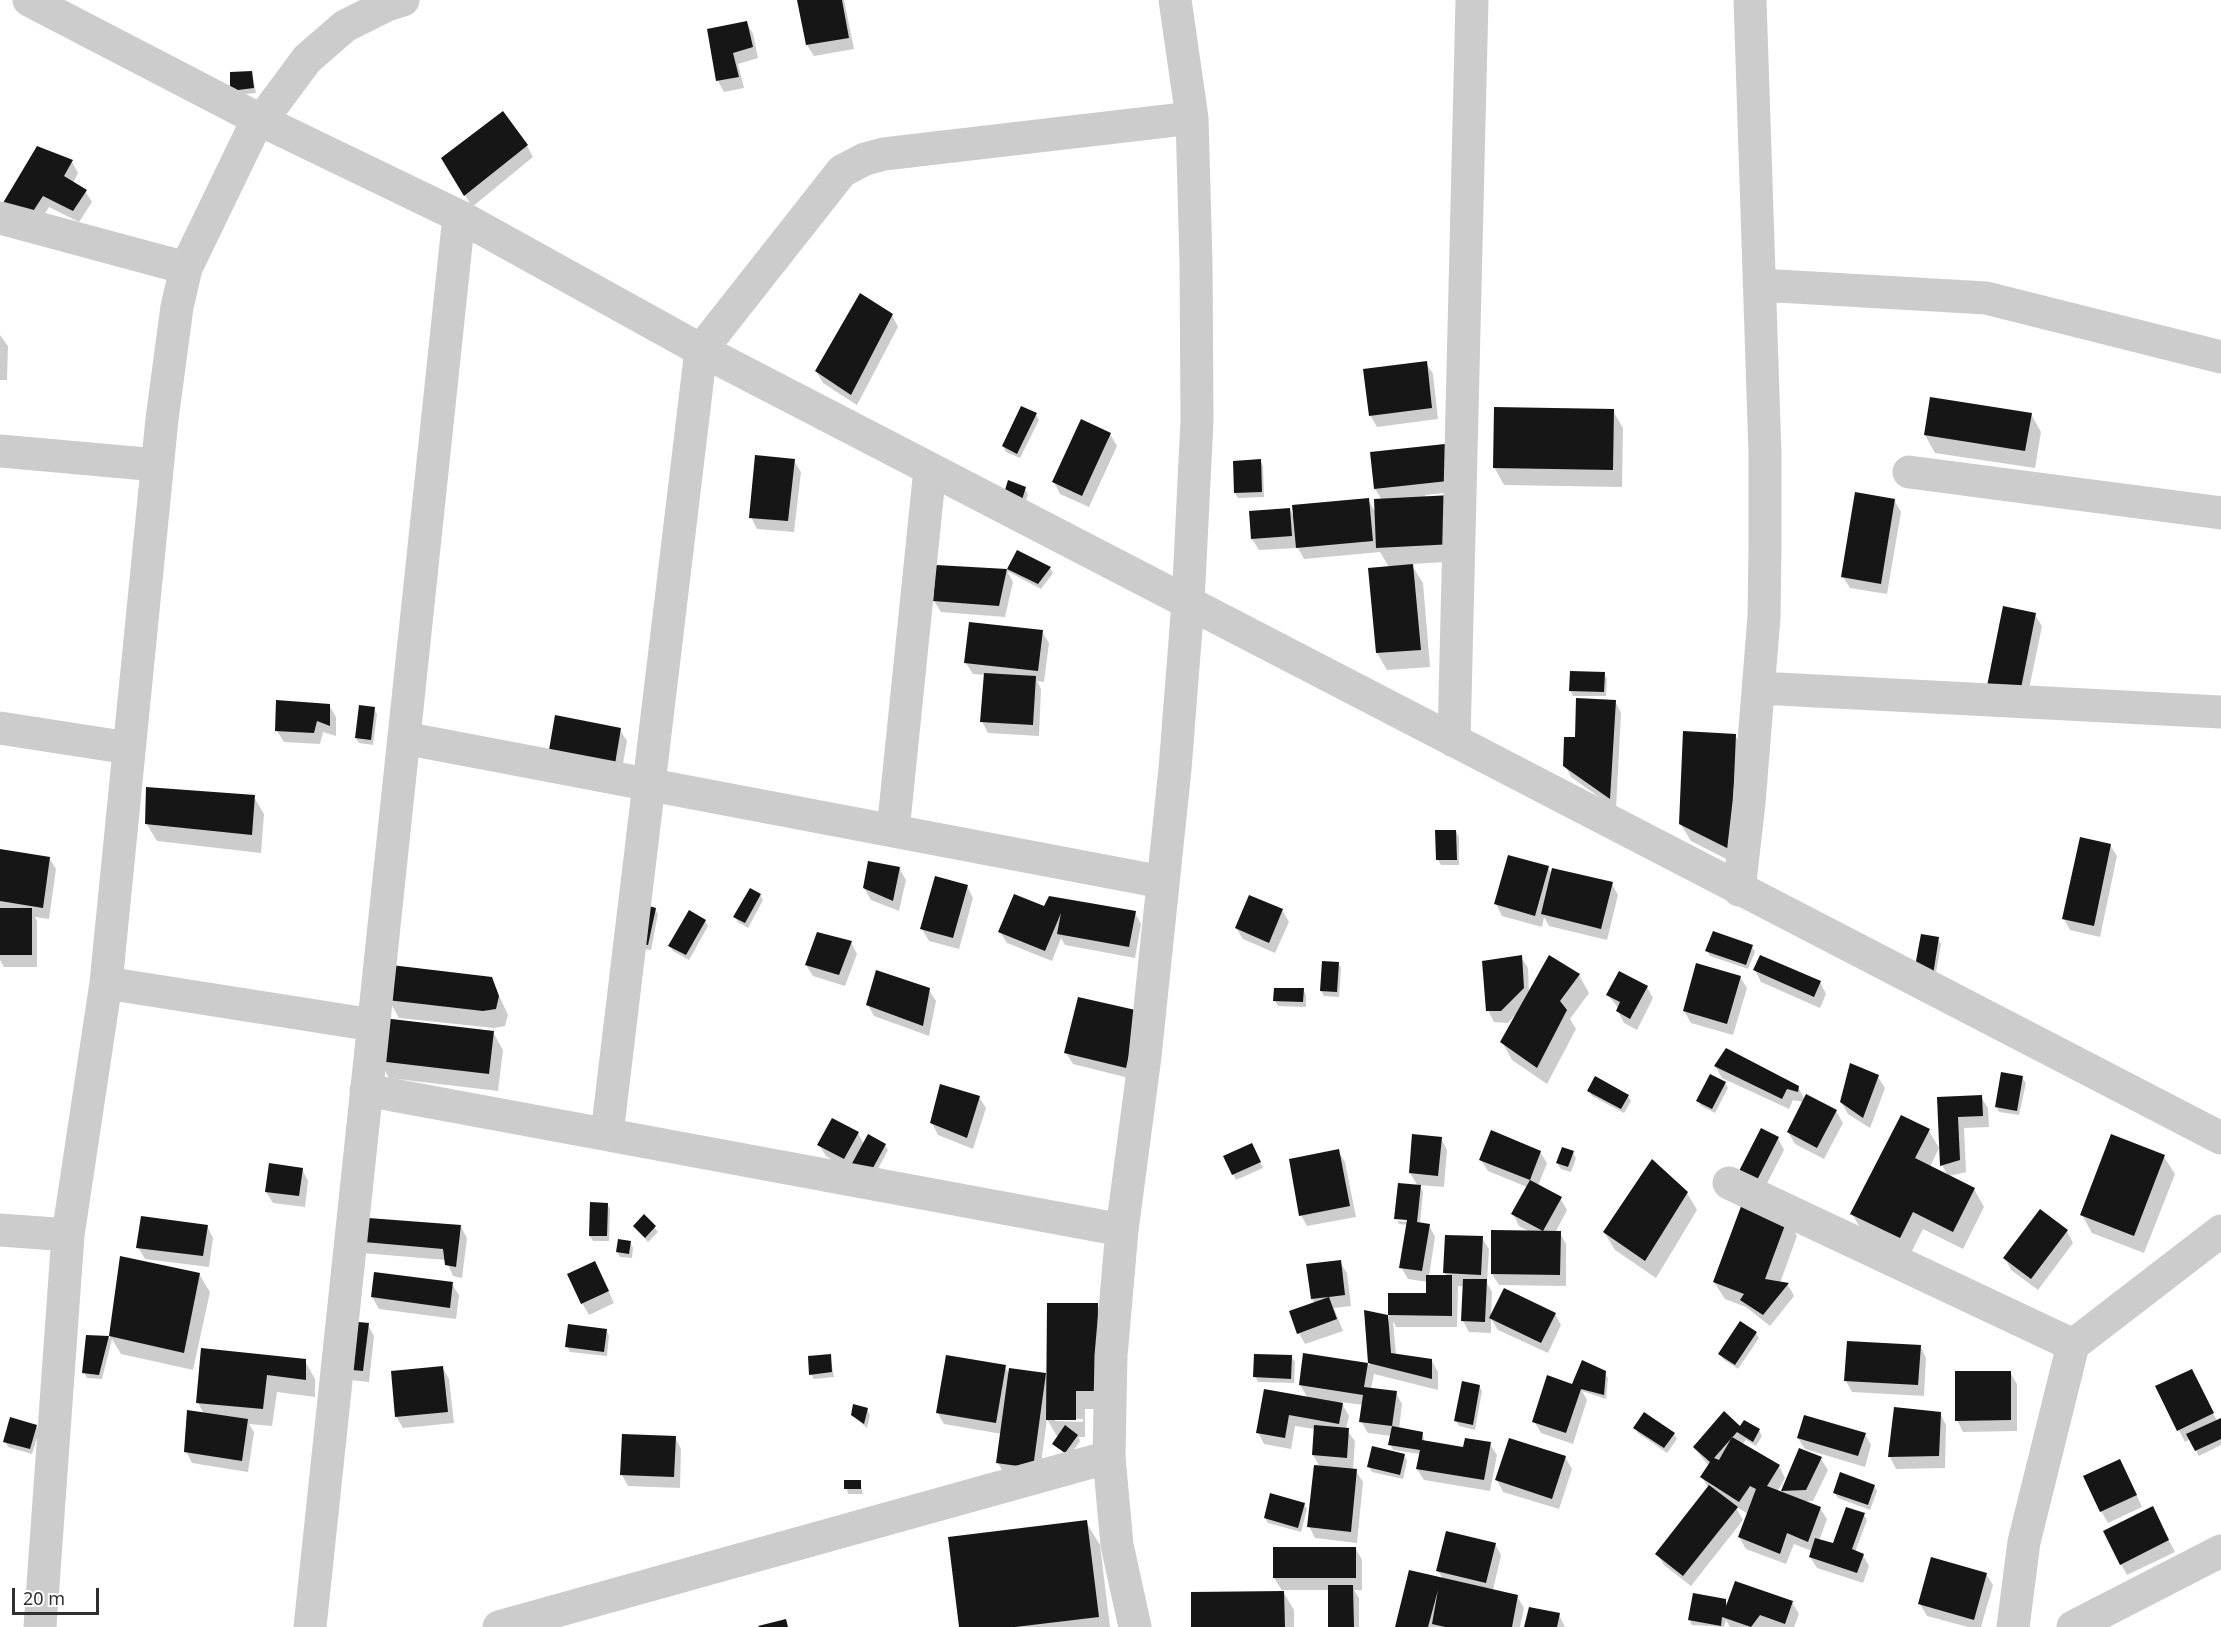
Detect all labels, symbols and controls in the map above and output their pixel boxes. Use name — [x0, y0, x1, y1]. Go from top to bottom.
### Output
scale bar — [15, 1576, 102, 1614]
text: 20 m — [23, 1586, 65, 1610]

